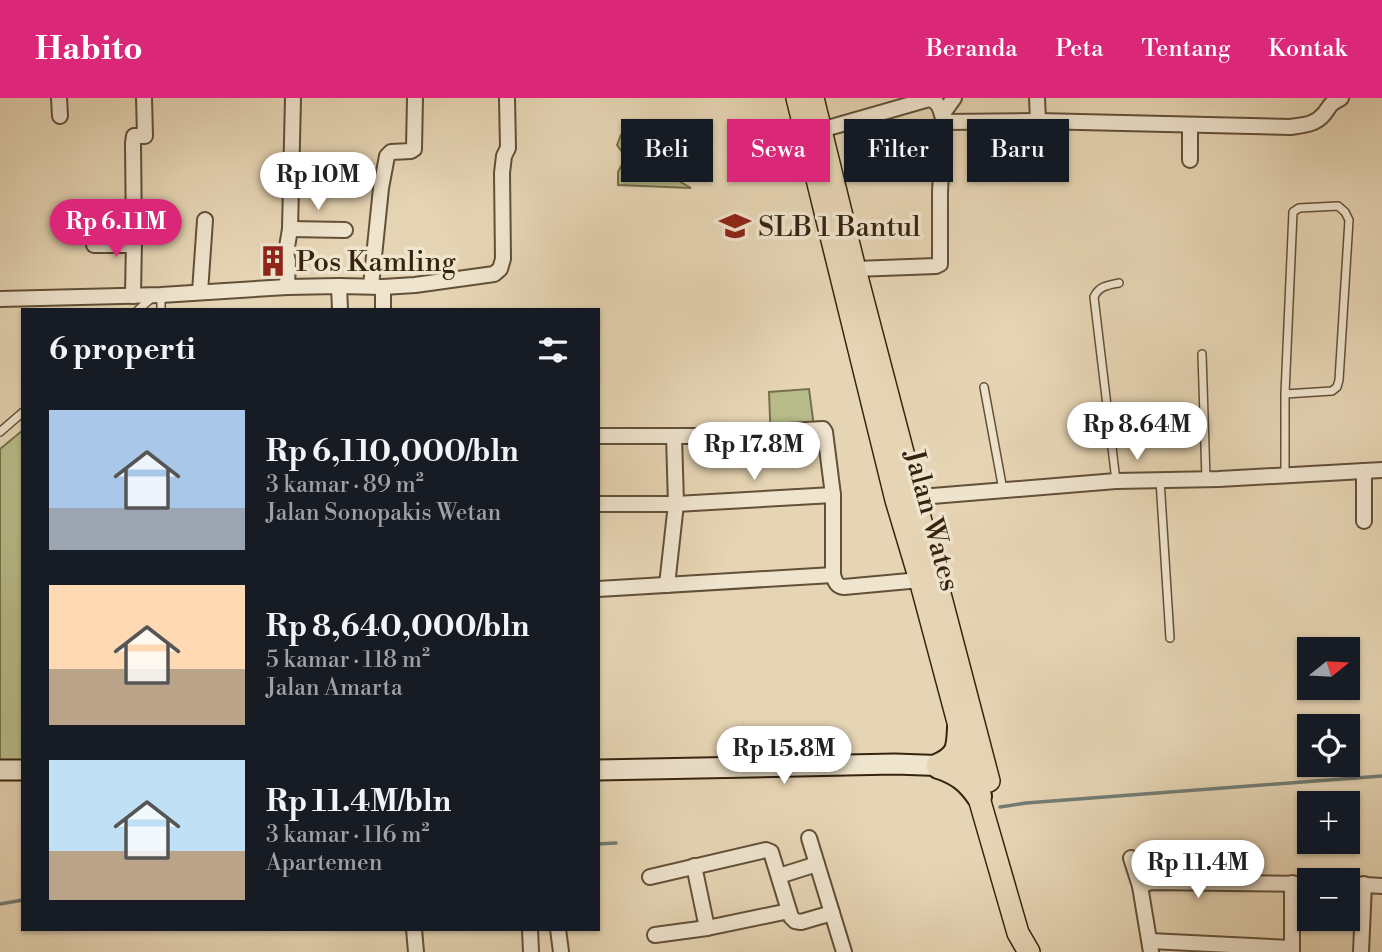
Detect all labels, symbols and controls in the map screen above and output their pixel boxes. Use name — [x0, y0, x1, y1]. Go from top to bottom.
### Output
text: Habito — [35, 29, 143, 70]
text: Beranda — [926, 34, 1017, 64]
text: Peta — [1055, 34, 1103, 64]
text: Tentang — [1141, 34, 1230, 64]
text: Kontak — [1268, 34, 1347, 64]
chip: Beli — [621, 119, 713, 182]
chip: Sewa — [727, 119, 830, 182]
chip: Filter — [844, 119, 953, 182]
chip: Baru — [967, 119, 1069, 182]
pin: Rp 10M — [261, 152, 375, 212]
text: Rp 10M — [276, 161, 360, 189]
pin: Rp 6.11M — [44, 200, 188, 259]
text: Rp 6.11M — [66, 208, 166, 236]
school or university icon: SLB 1 Bantul — [718, 209, 752, 243]
place label: SLB 1 Bantul — [758, 210, 921, 245]
building icon: Pos Kamling — [256, 244, 290, 278]
place label: Pos Kamling — [296, 245, 456, 280]
text: 6 properti — [49, 331, 196, 369]
icon: filters — [534, 331, 572, 369]
pin: Rp 8.64M — [1065, 402, 1209, 462]
text: Rp 8.64M — [1083, 411, 1191, 439]
pin: Rp 17.8M — [682, 422, 826, 482]
text: Rp 17.8M — [704, 431, 804, 459]
text: Rp 6,110,000/bln — [266, 433, 519, 471]
icon: home — [105, 438, 189, 522]
street label: Jalan Wates — [896, 445, 967, 595]
text: 3 kamar · 89 m² — [266, 471, 424, 499]
text: Jalan Sonopakis Wetan — [266, 499, 501, 527]
text: Rp 8,640,000/bln — [266, 608, 529, 646]
icon: home — [105, 613, 189, 697]
north arrow — [1297, 637, 1360, 700]
map controls — [1297, 637, 1360, 931]
text: 5 kamar · 118 m² — [266, 646, 430, 674]
text: Jalan Amarta — [266, 674, 403, 702]
button: locate — [1297, 714, 1360, 777]
pin: Rp 15.8M — [712, 726, 856, 786]
text: Rp 15.8M — [733, 735, 835, 763]
text: Rp 11.4M/bln — [266, 783, 451, 821]
icon: home — [105, 788, 189, 872]
button: + — [1297, 791, 1360, 854]
text: 3 kamar · 116 m² — [266, 821, 429, 849]
pin: Rp 11.4M — [1126, 840, 1270, 900]
text: Apartemen — [266, 849, 382, 877]
text: Rp 11.4M — [1147, 849, 1249, 877]
button: − — [1297, 868, 1360, 931]

